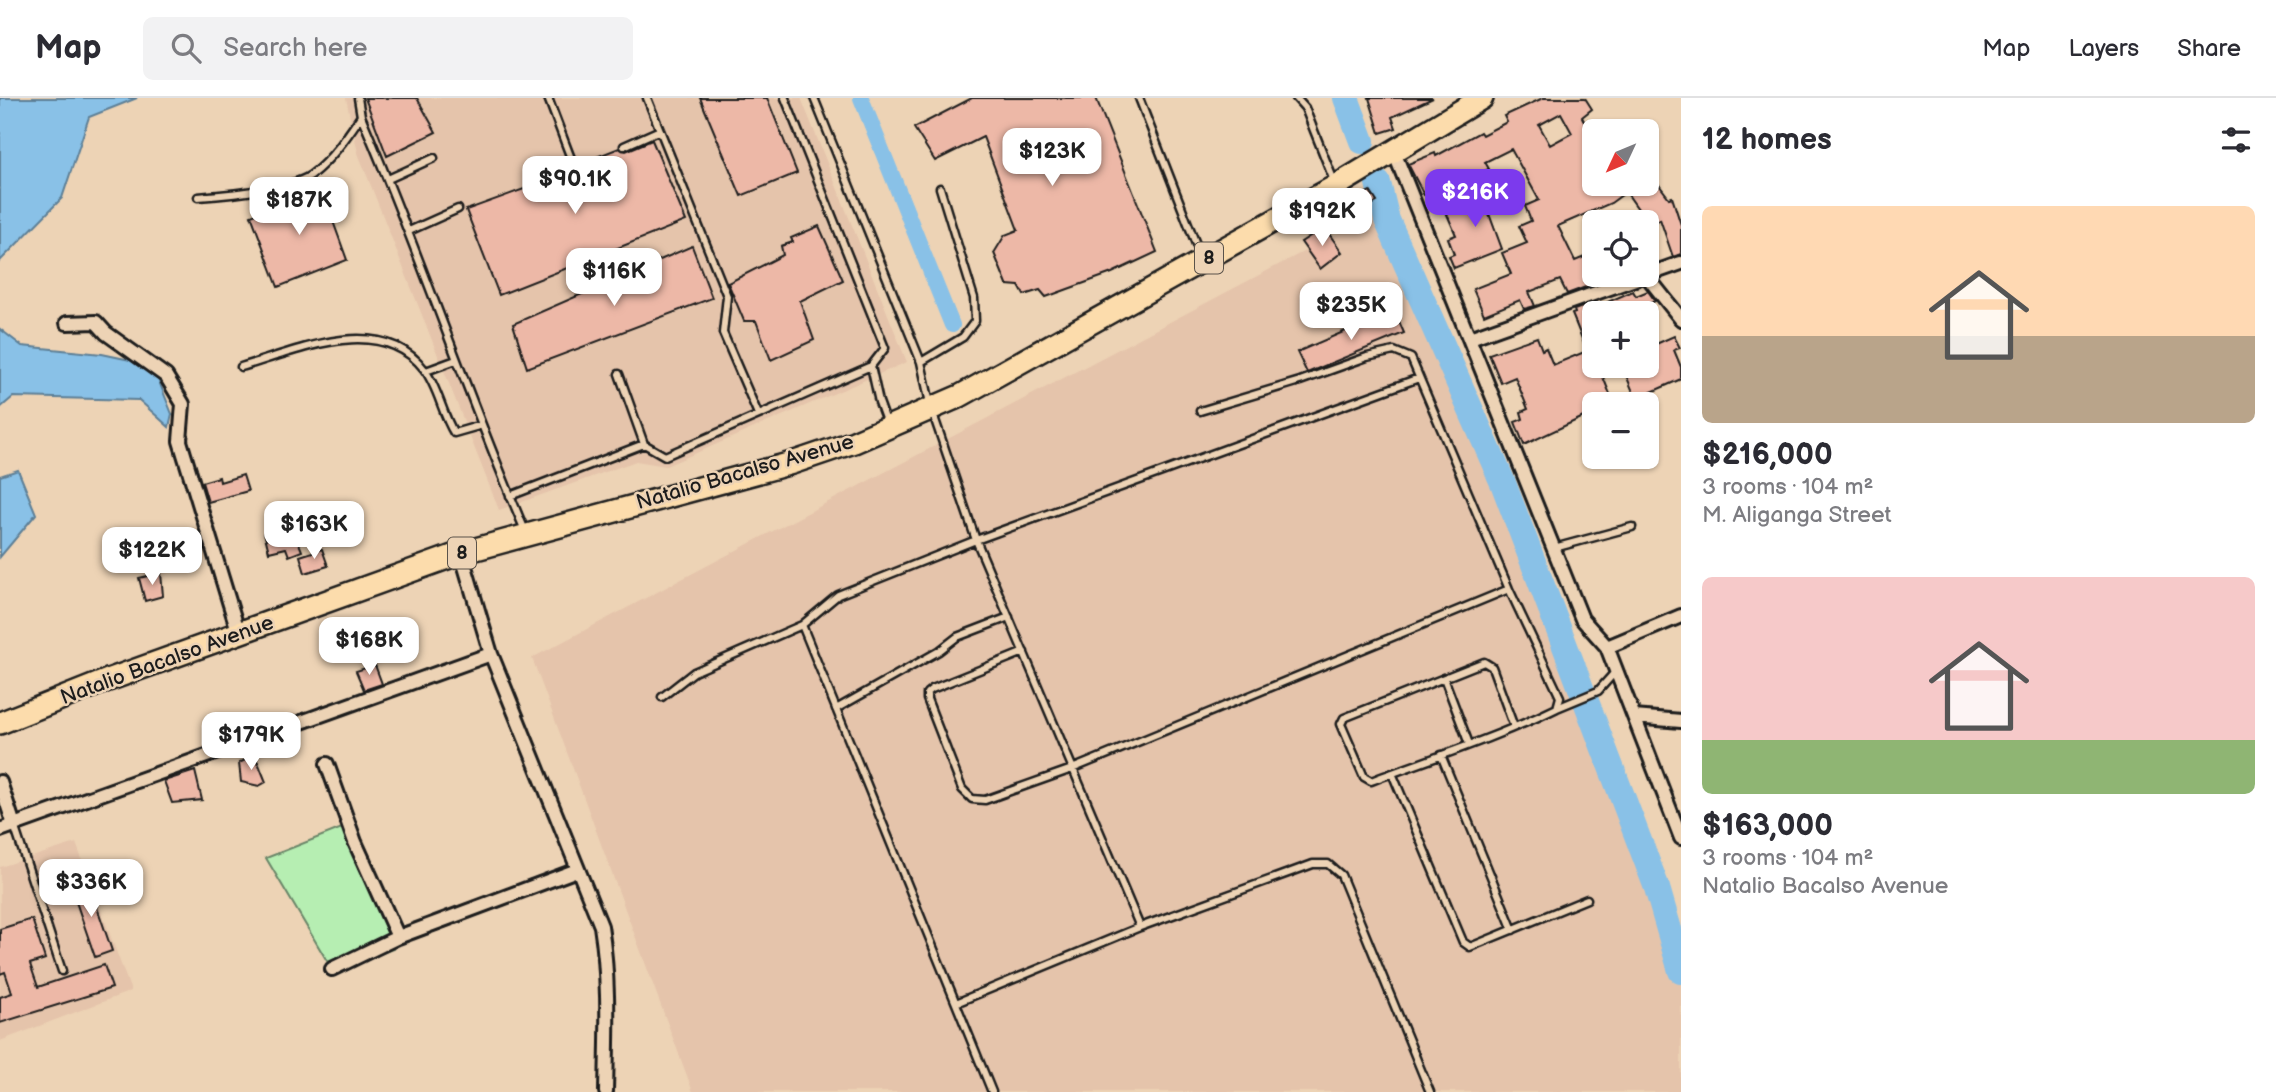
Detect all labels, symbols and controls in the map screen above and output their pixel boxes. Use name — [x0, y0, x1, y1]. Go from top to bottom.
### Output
search box — [143, 17, 633, 80]
text: Map — [35, 28, 101, 68]
icon: search — [167, 29, 205, 67]
text: Search here — [223, 33, 367, 64]
text: Map — [1982, 34, 2030, 63]
text: Layers — [2068, 34, 2139, 63]
text: Share — [2177, 34, 2241, 63]
north arrow — [1582, 119, 1659, 196]
map controls — [1582, 119, 1659, 469]
icon: filters — [2217, 121, 2255, 159]
text: 12 homes — [1702, 122, 1832, 158]
pin: $123K — [1003, 129, 1101, 188]
text: $123K — [1018, 137, 1086, 165]
pin: $90.1K — [518, 156, 632, 216]
text: $90.1K — [538, 165, 612, 193]
pin: $216K — [1426, 170, 1524, 229]
pin: $187K — [250, 178, 348, 237]
text: $216K — [1441, 178, 1509, 206]
text: $187K — [266, 186, 333, 214]
pin: $192K — [1273, 188, 1371, 248]
text: $192K — [1288, 197, 1356, 225]
button: locate — [1582, 210, 1659, 287]
road number: 8 — [1195, 242, 1223, 274]
pin: $116K — [565, 248, 663, 308]
icon: home — [1916, 252, 2042, 378]
text: $116K — [582, 257, 646, 285]
pin: $235K — [1302, 282, 1400, 342]
text: $235K — [1316, 291, 1386, 319]
button: + — [1582, 301, 1659, 378]
button: − — [1582, 392, 1659, 469]
street label: Natalio Bacalso Avenue — [633, 429, 857, 515]
text: $216,000 — [1702, 437, 1833, 473]
text: 3 rooms · 104 m² — [1702, 473, 1873, 501]
text: M. Aliganga Street — [1702, 501, 1892, 529]
pin: $163K — [265, 502, 363, 561]
text: $163K — [280, 510, 348, 538]
pin: $122K — [103, 528, 201, 587]
text: $122K — [118, 536, 186, 564]
road number: 8 — [448, 538, 476, 568]
street label: Natalio Bacalso Avenue — [57, 610, 277, 710]
pin: $168K — [320, 618, 418, 677]
icon: home — [1916, 623, 2042, 749]
text: $168K — [335, 626, 403, 654]
pin: $179K — [202, 712, 300, 772]
text: $179K — [218, 721, 284, 749]
text: $163,000 — [1702, 808, 1833, 844]
text: 3 rooms · 104 m² — [1702, 844, 1873, 872]
pin: $336K — [42, 860, 140, 919]
text: $336K — [55, 868, 127, 896]
text: Natalio Bacalso Avenue — [1702, 872, 1949, 900]

